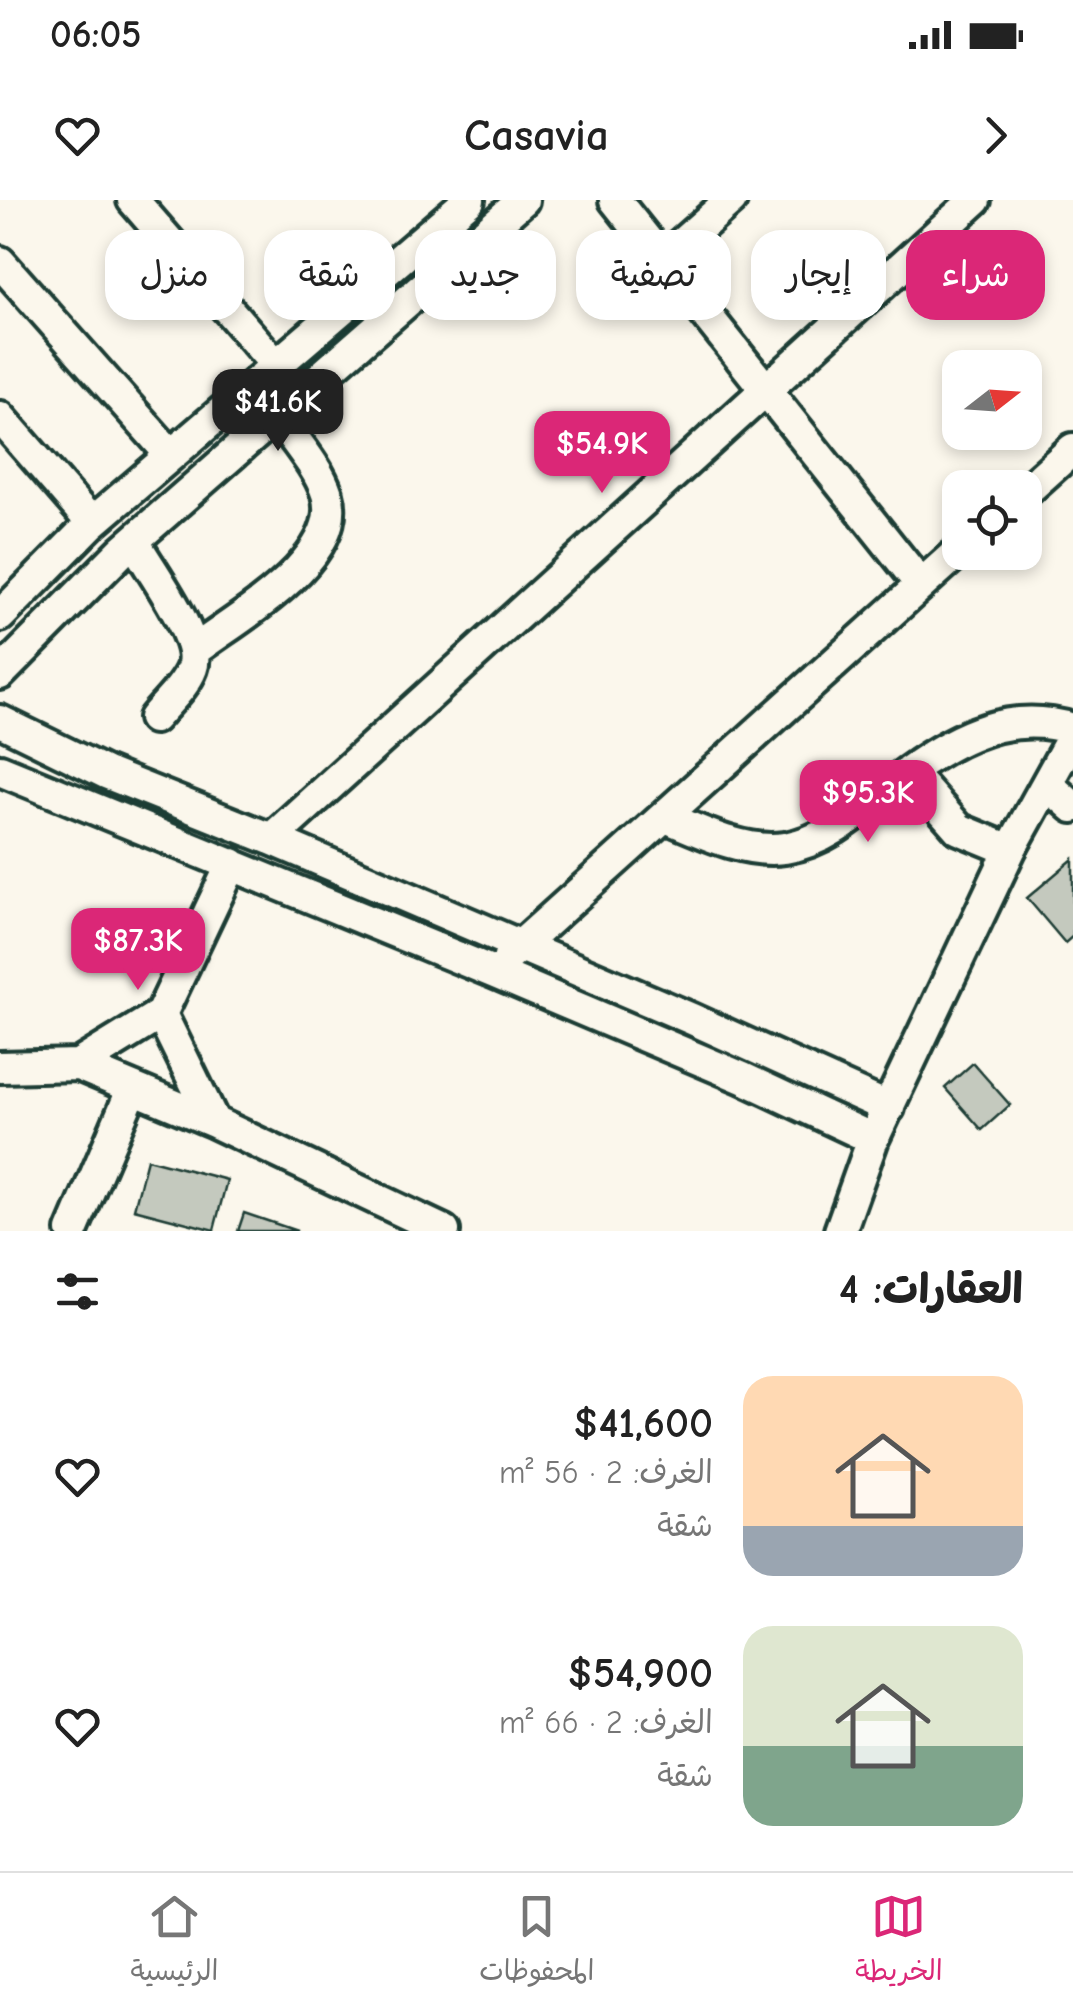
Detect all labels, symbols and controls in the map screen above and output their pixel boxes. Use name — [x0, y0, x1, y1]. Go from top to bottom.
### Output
text: 06:05 — [50, 13, 141, 57]
icon: heart — [50, 108, 105, 163]
icon: forward — [968, 108, 1023, 163]
text: Casavia — [464, 109, 609, 161]
chip: منزل — [105, 230, 244, 320]
chip: شقة — [264, 230, 395, 320]
chip: جديد — [415, 230, 556, 320]
chip: تصفية — [576, 230, 731, 320]
chip: إيجار — [751, 230, 886, 320]
chip: شراء — [906, 230, 1045, 320]
north arrow — [942, 350, 1042, 450]
map controls — [942, 350, 1042, 570]
pin: $41.6K — [197, 369, 359, 454]
text: $41.6K — [234, 383, 322, 420]
pin: $54.9K — [521, 411, 683, 496]
text: $54.9K — [556, 425, 648, 462]
button: locate — [942, 470, 1042, 570]
pin: $95.3K — [787, 760, 949, 845]
text: $95.3K — [822, 774, 914, 811]
pin: $87.3K — [57, 908, 219, 993]
text: $87.3K — [93, 922, 183, 959]
icon: filters — [50, 1264, 105, 1319]
text: العقارات: 4 — [839, 1265, 1023, 1314]
text: $41,600 — [573, 1399, 713, 1448]
icon: home — [823, 1416, 943, 1536]
icon: heart — [50, 1449, 105, 1504]
text: الغرف: 2 · 56 m² — [499, 1454, 713, 1491]
text: شقة — [657, 1507, 713, 1544]
text: $54,900 — [568, 1649, 713, 1698]
icon: home — [823, 1666, 943, 1786]
icon: heart — [50, 1699, 105, 1754]
text: الغرف: 2 · 66 m² — [499, 1704, 713, 1741]
text: شقة — [657, 1757, 713, 1794]
tab: الرئيسية — [130, 1889, 218, 1995]
tab: المحفوظات — [479, 1889, 594, 1995]
tab: الخريطة — [855, 1889, 943, 1995]

